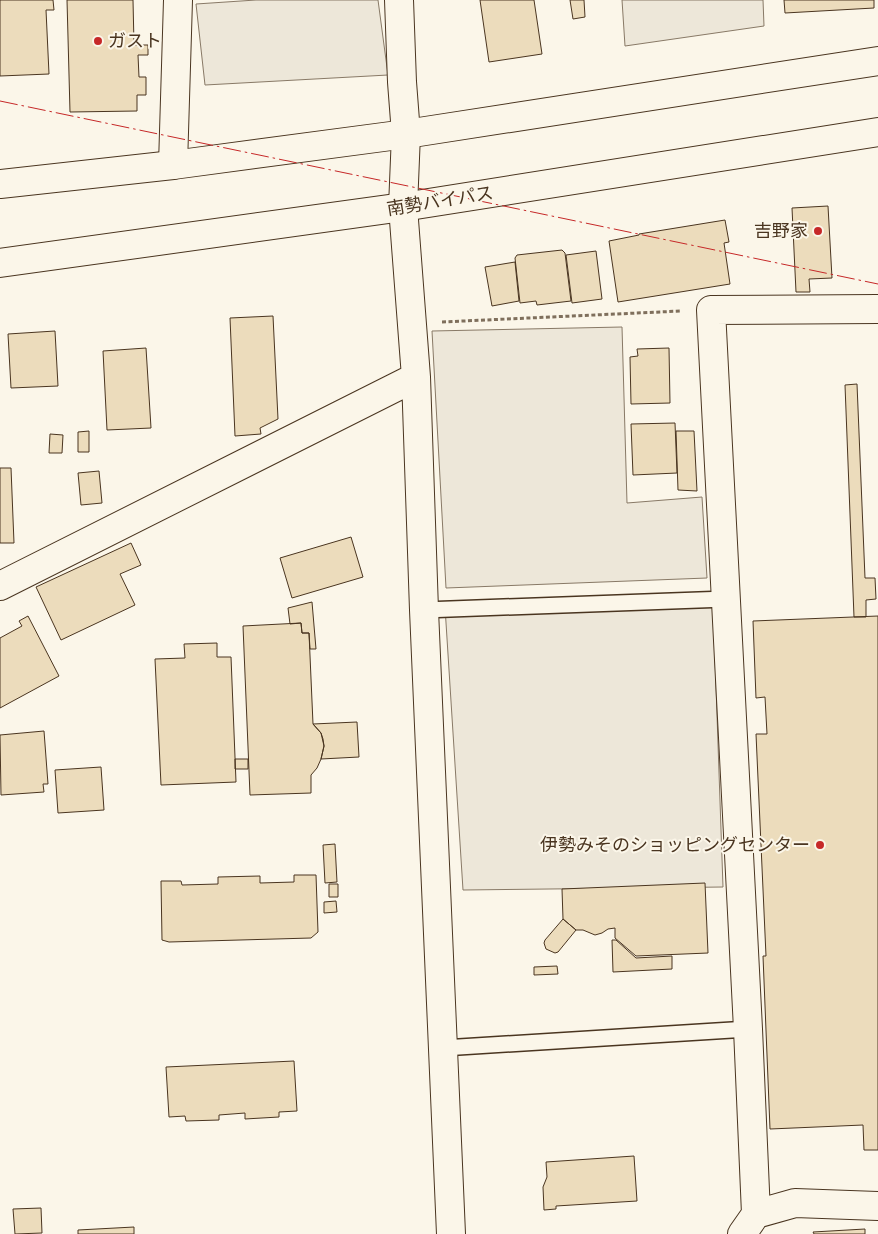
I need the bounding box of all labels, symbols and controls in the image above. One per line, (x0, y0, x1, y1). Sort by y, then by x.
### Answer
place label: ガスト (108, 29, 162, 53)
marker: ガスト (92, 35, 104, 47)
street label: 南勢バイパス (385, 181, 495, 221)
place label: 吉野家 (754, 219, 808, 243)
marker: 吉野家 (812, 225, 824, 237)
place label: 伊勢みそのショッピングセンター (540, 833, 810, 857)
marker: 伊勢みそのショッピングセンター (814, 839, 826, 851)

